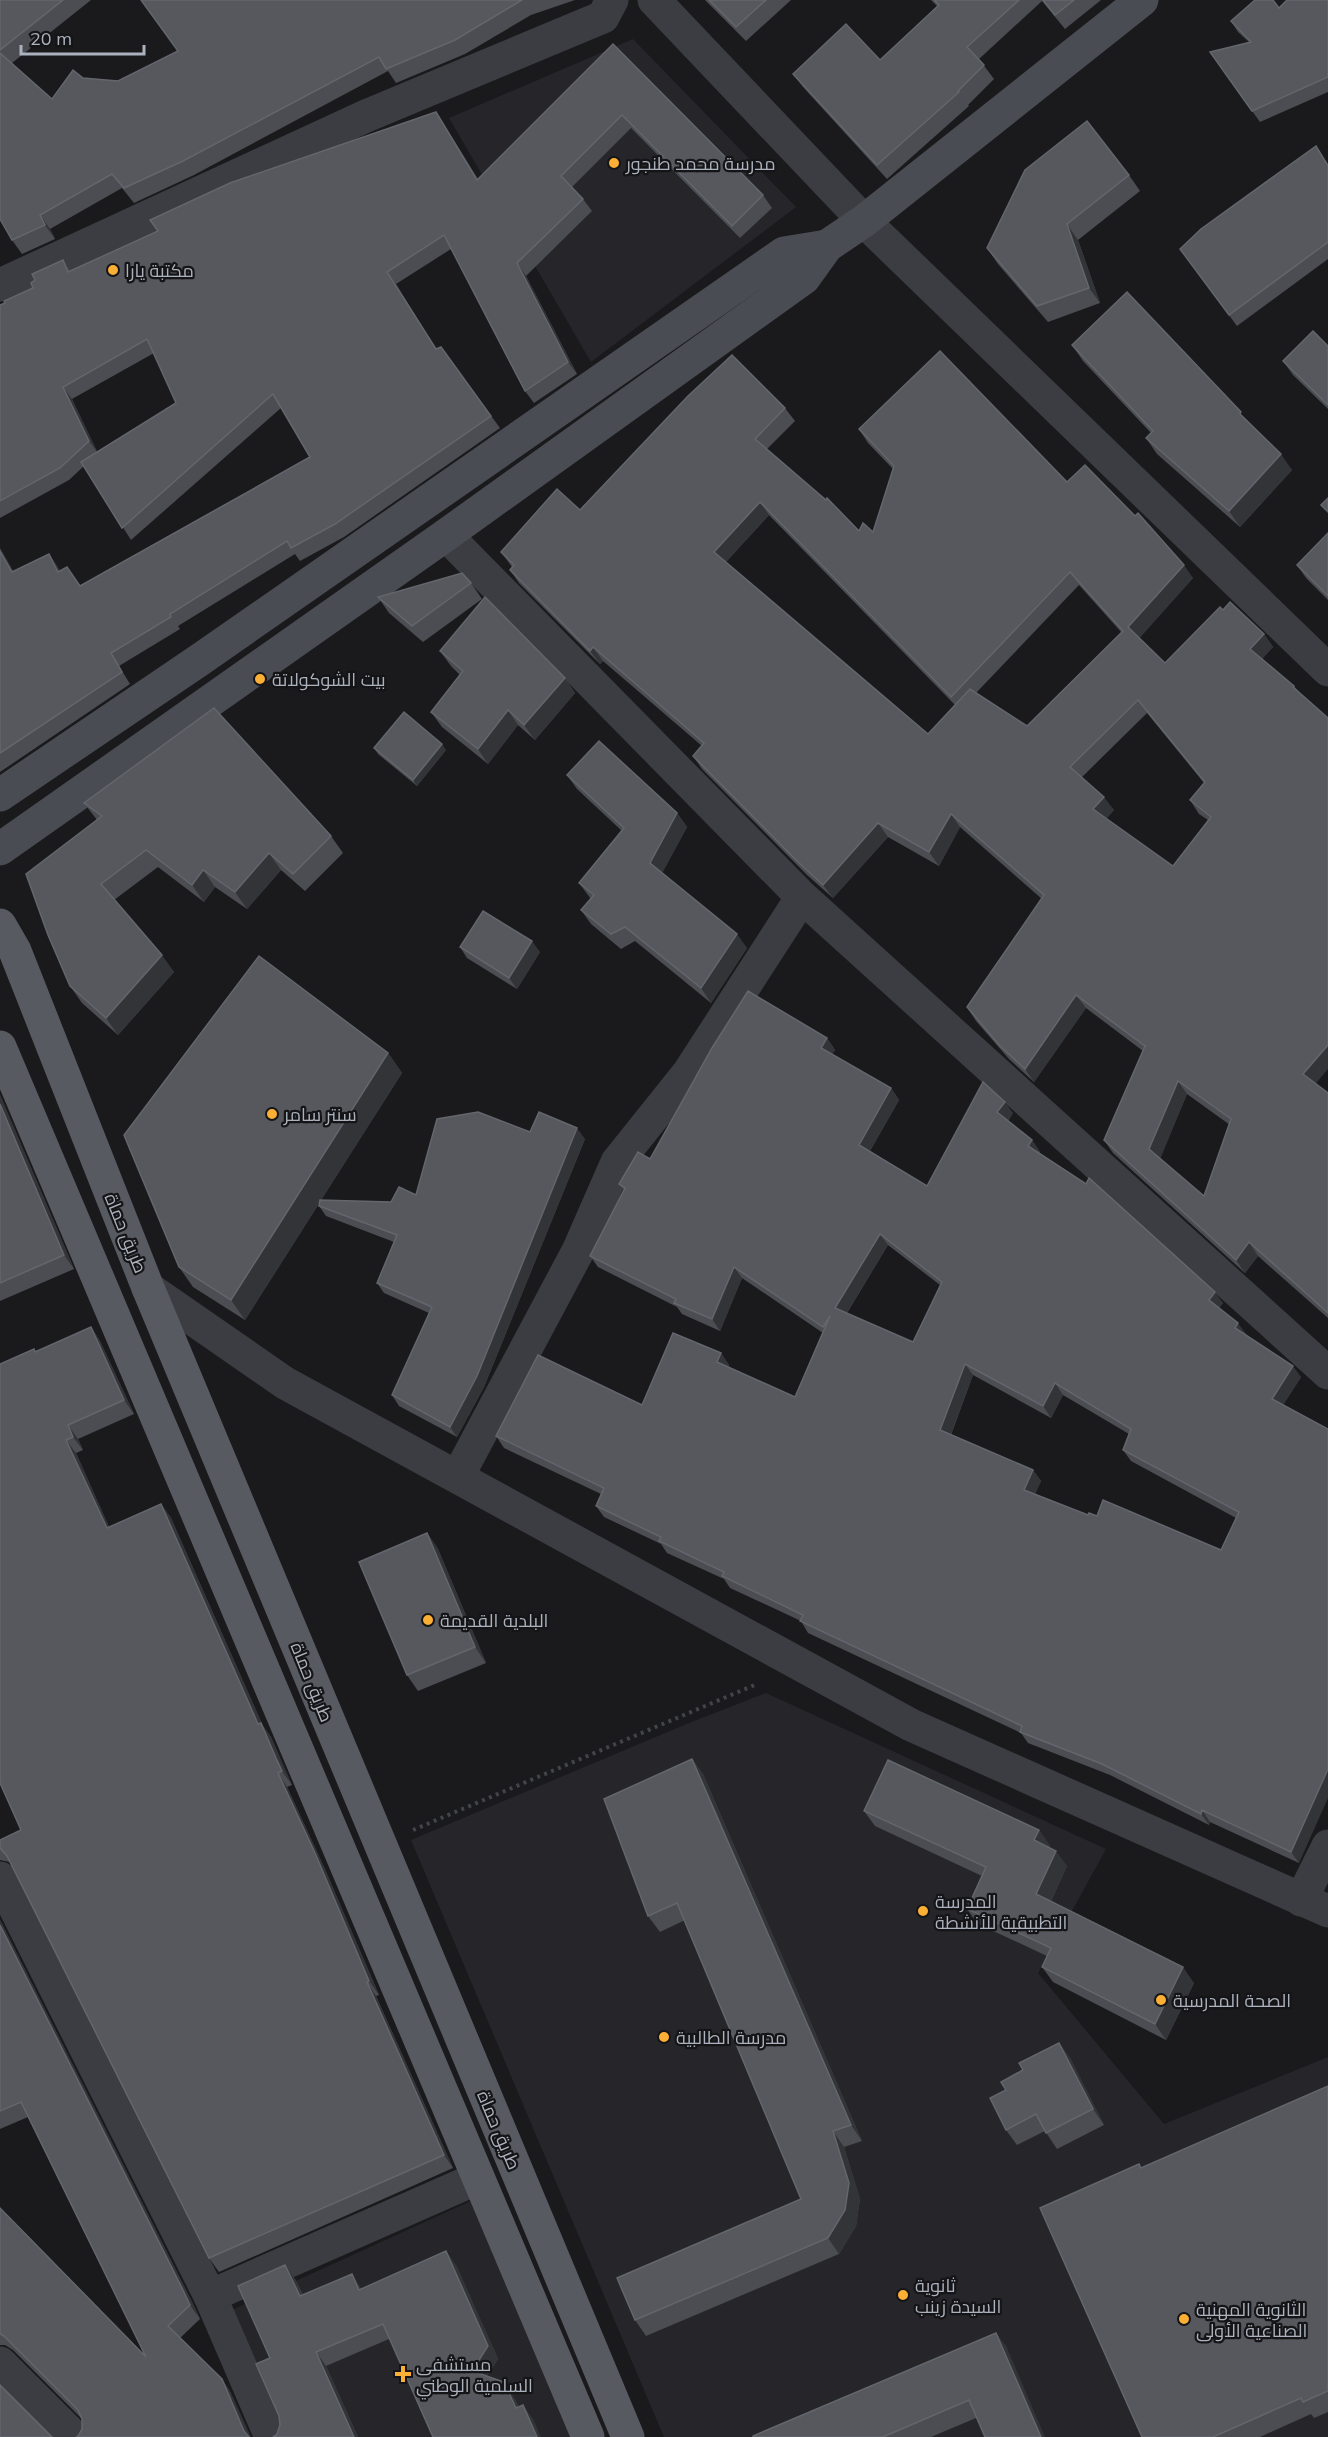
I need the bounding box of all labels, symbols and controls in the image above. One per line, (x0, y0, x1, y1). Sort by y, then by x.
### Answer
scale bar (21, 18, 144, 56)
text: 20 m (30, 27, 72, 50)
place label: مدرسة محمد طنجور (625, 152, 775, 175)
marker: مدرسة محمد طنجور (607, 156, 621, 170)
place label: مكتبة يارا (125, 259, 194, 282)
marker: مكتبة يارا (106, 263, 120, 277)
place label: بيت الشوكولاتة (272, 668, 386, 691)
marker: بيت الشوكولاتة (253, 672, 267, 686)
place label: سنتر سامر (283, 1103, 357, 1126)
marker: سنتر سامر (265, 1107, 279, 1121)
street label: طريق حماة (99, 1190, 152, 1277)
place label: البلدية القديمة (440, 1609, 548, 1632)
marker: البلدية القديمة (421, 1613, 435, 1627)
street label: طريق حماة (285, 1639, 338, 1726)
place label: المدرسة التطبيقية للأنشطة (935, 1890, 1067, 1934)
marker: المدرسة التطبيقية للأنشطة (916, 1904, 930, 1918)
place label: الصحة المدرسية (1173, 1989, 1291, 2012)
marker: الصحة المدرسية (1154, 1993, 1168, 2007)
place label: مدرسة الطالبية (676, 2026, 786, 2049)
marker: مدرسة الطالبية (657, 2030, 671, 2044)
street label: طريق حماة (471, 2087, 526, 2173)
place label: ثانوية السيدة زينب (915, 2274, 1001, 2318)
marker: ثانوية السيدة زينب (896, 2288, 910, 2302)
place label: الثانوية المهنية الصناعية الأولى (1196, 2298, 1307, 2342)
marker: الثانوية المهنية الصناعية الأولى (1177, 2312, 1191, 2326)
place label: مستشفى السلمية الوطني (416, 2353, 533, 2400)
marker: مستشفى السلمية الوطني (394, 2365, 412, 2383)

